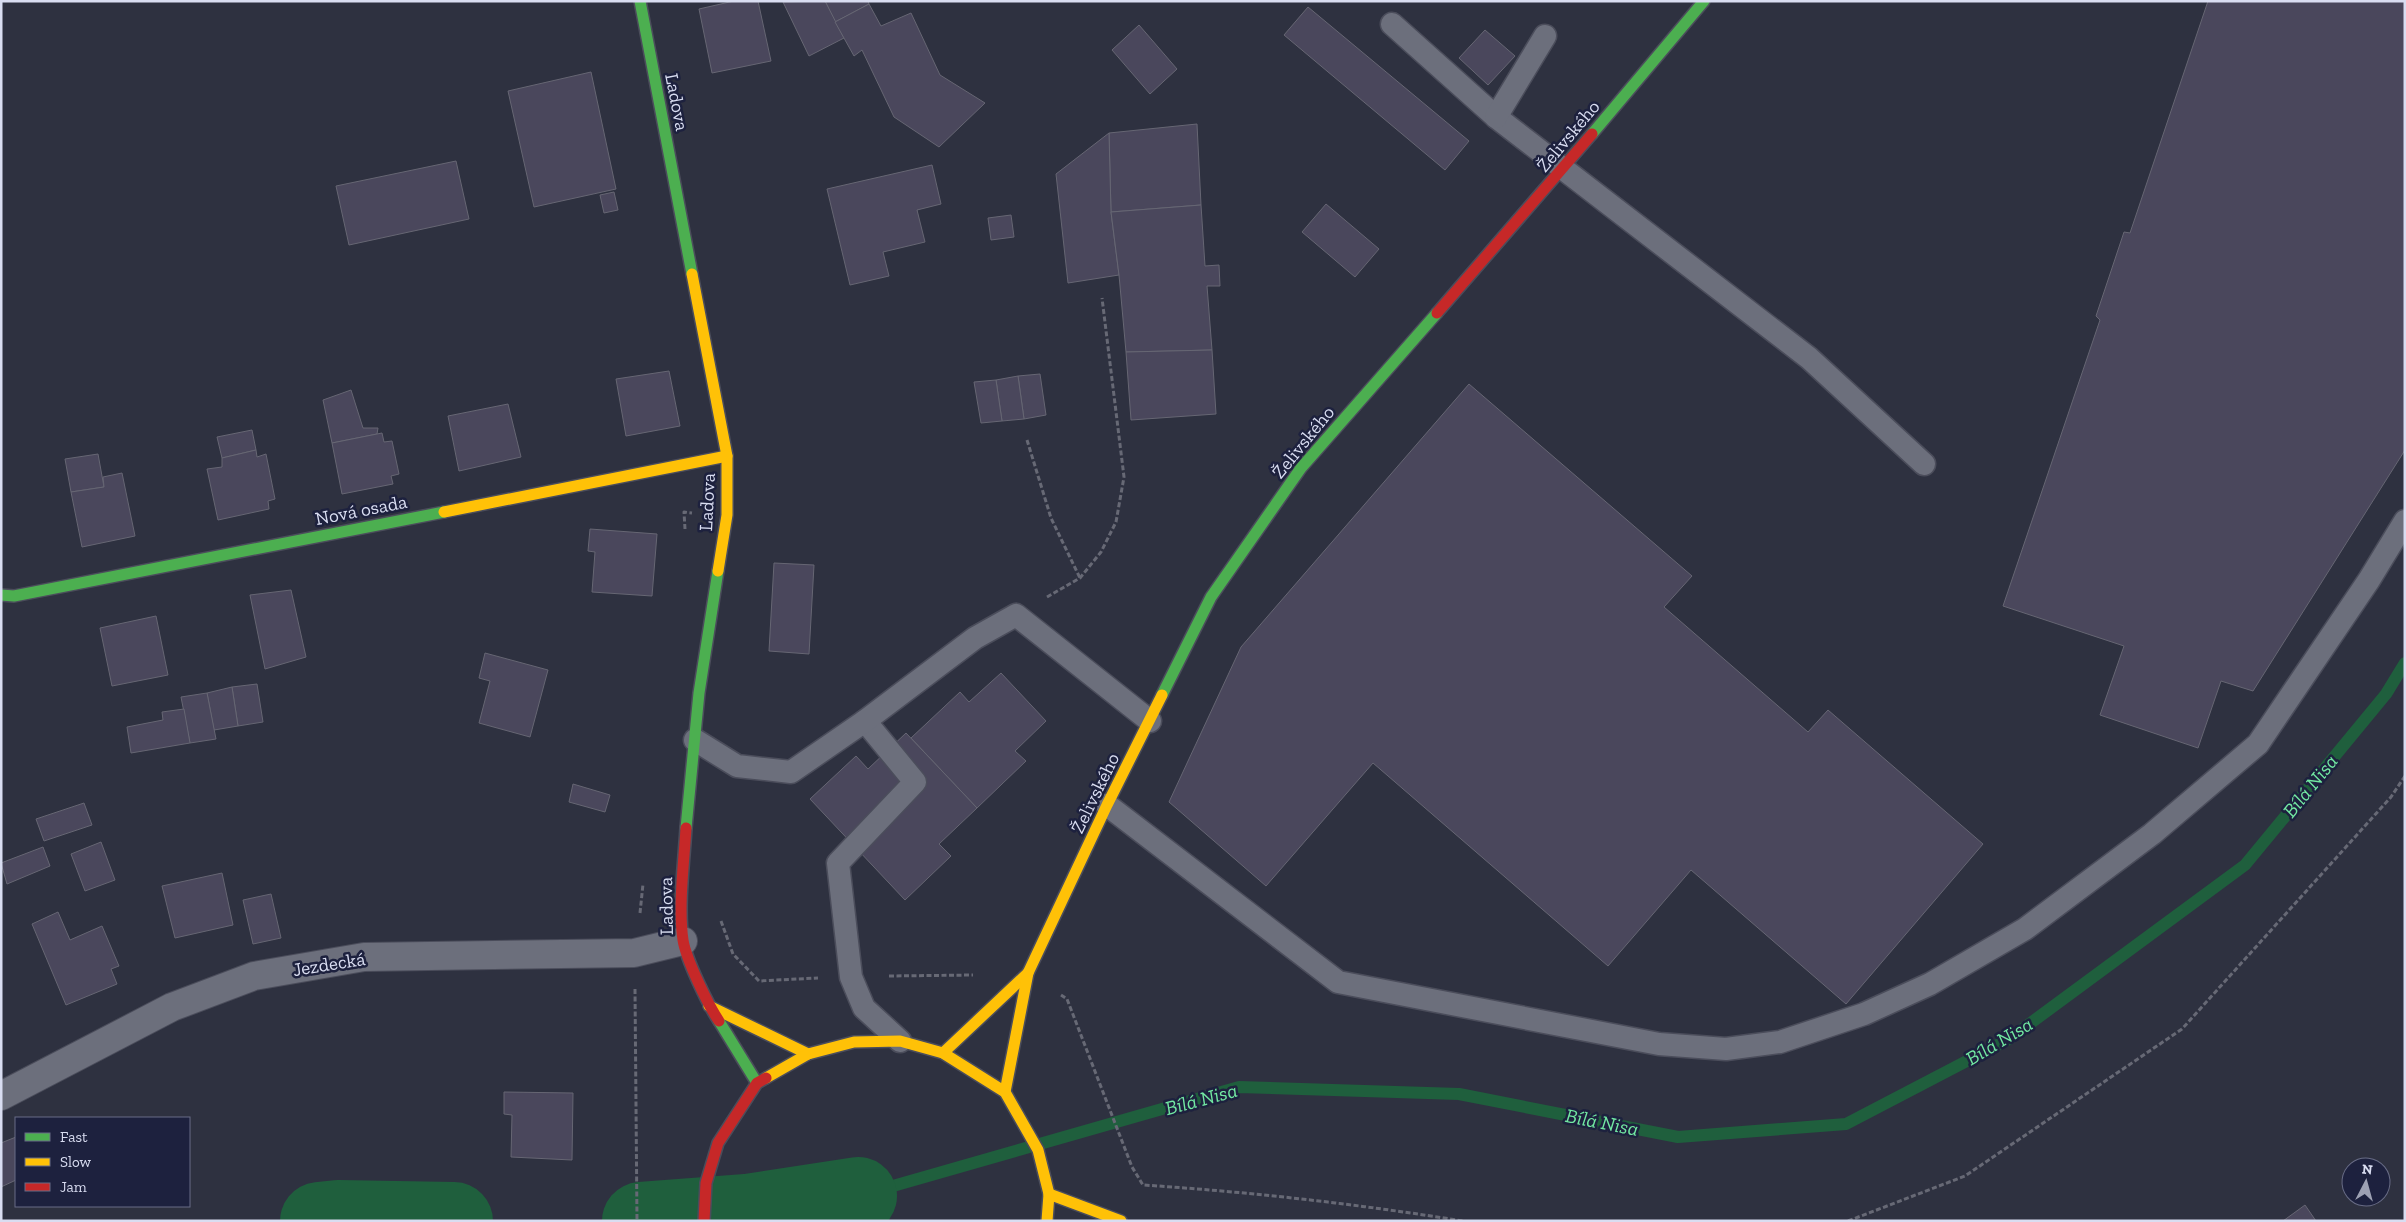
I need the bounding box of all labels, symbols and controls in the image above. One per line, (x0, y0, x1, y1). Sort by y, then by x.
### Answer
street label: Ladova (660, 71, 694, 133)
street label: Želivského (1531, 95, 1605, 177)
street label: Želivského (1267, 401, 1339, 483)
street label: Ladova (694, 472, 720, 532)
street label: Nová osada (313, 490, 409, 530)
street label: Želivského (1066, 749, 1124, 837)
water label: Bílá Nisa (2277, 750, 2343, 822)
street label: Ladova (654, 877, 678, 935)
street label: Jezdecká (291, 947, 367, 981)
water label: Bílá Nisa (1961, 1012, 2037, 1070)
water label: Bílá Nisa (1162, 1078, 1240, 1120)
water label: Bílá Nisa (1564, 1103, 1640, 1141)
legend (15, 1117, 190, 1207)
text: Fast (60, 1128, 88, 1146)
text: Slow (60, 1153, 92, 1171)
north arrow (2341, 1157, 2391, 1207)
text: N (2361, 1161, 2374, 1179)
text: Jam (60, 1178, 87, 1196)

